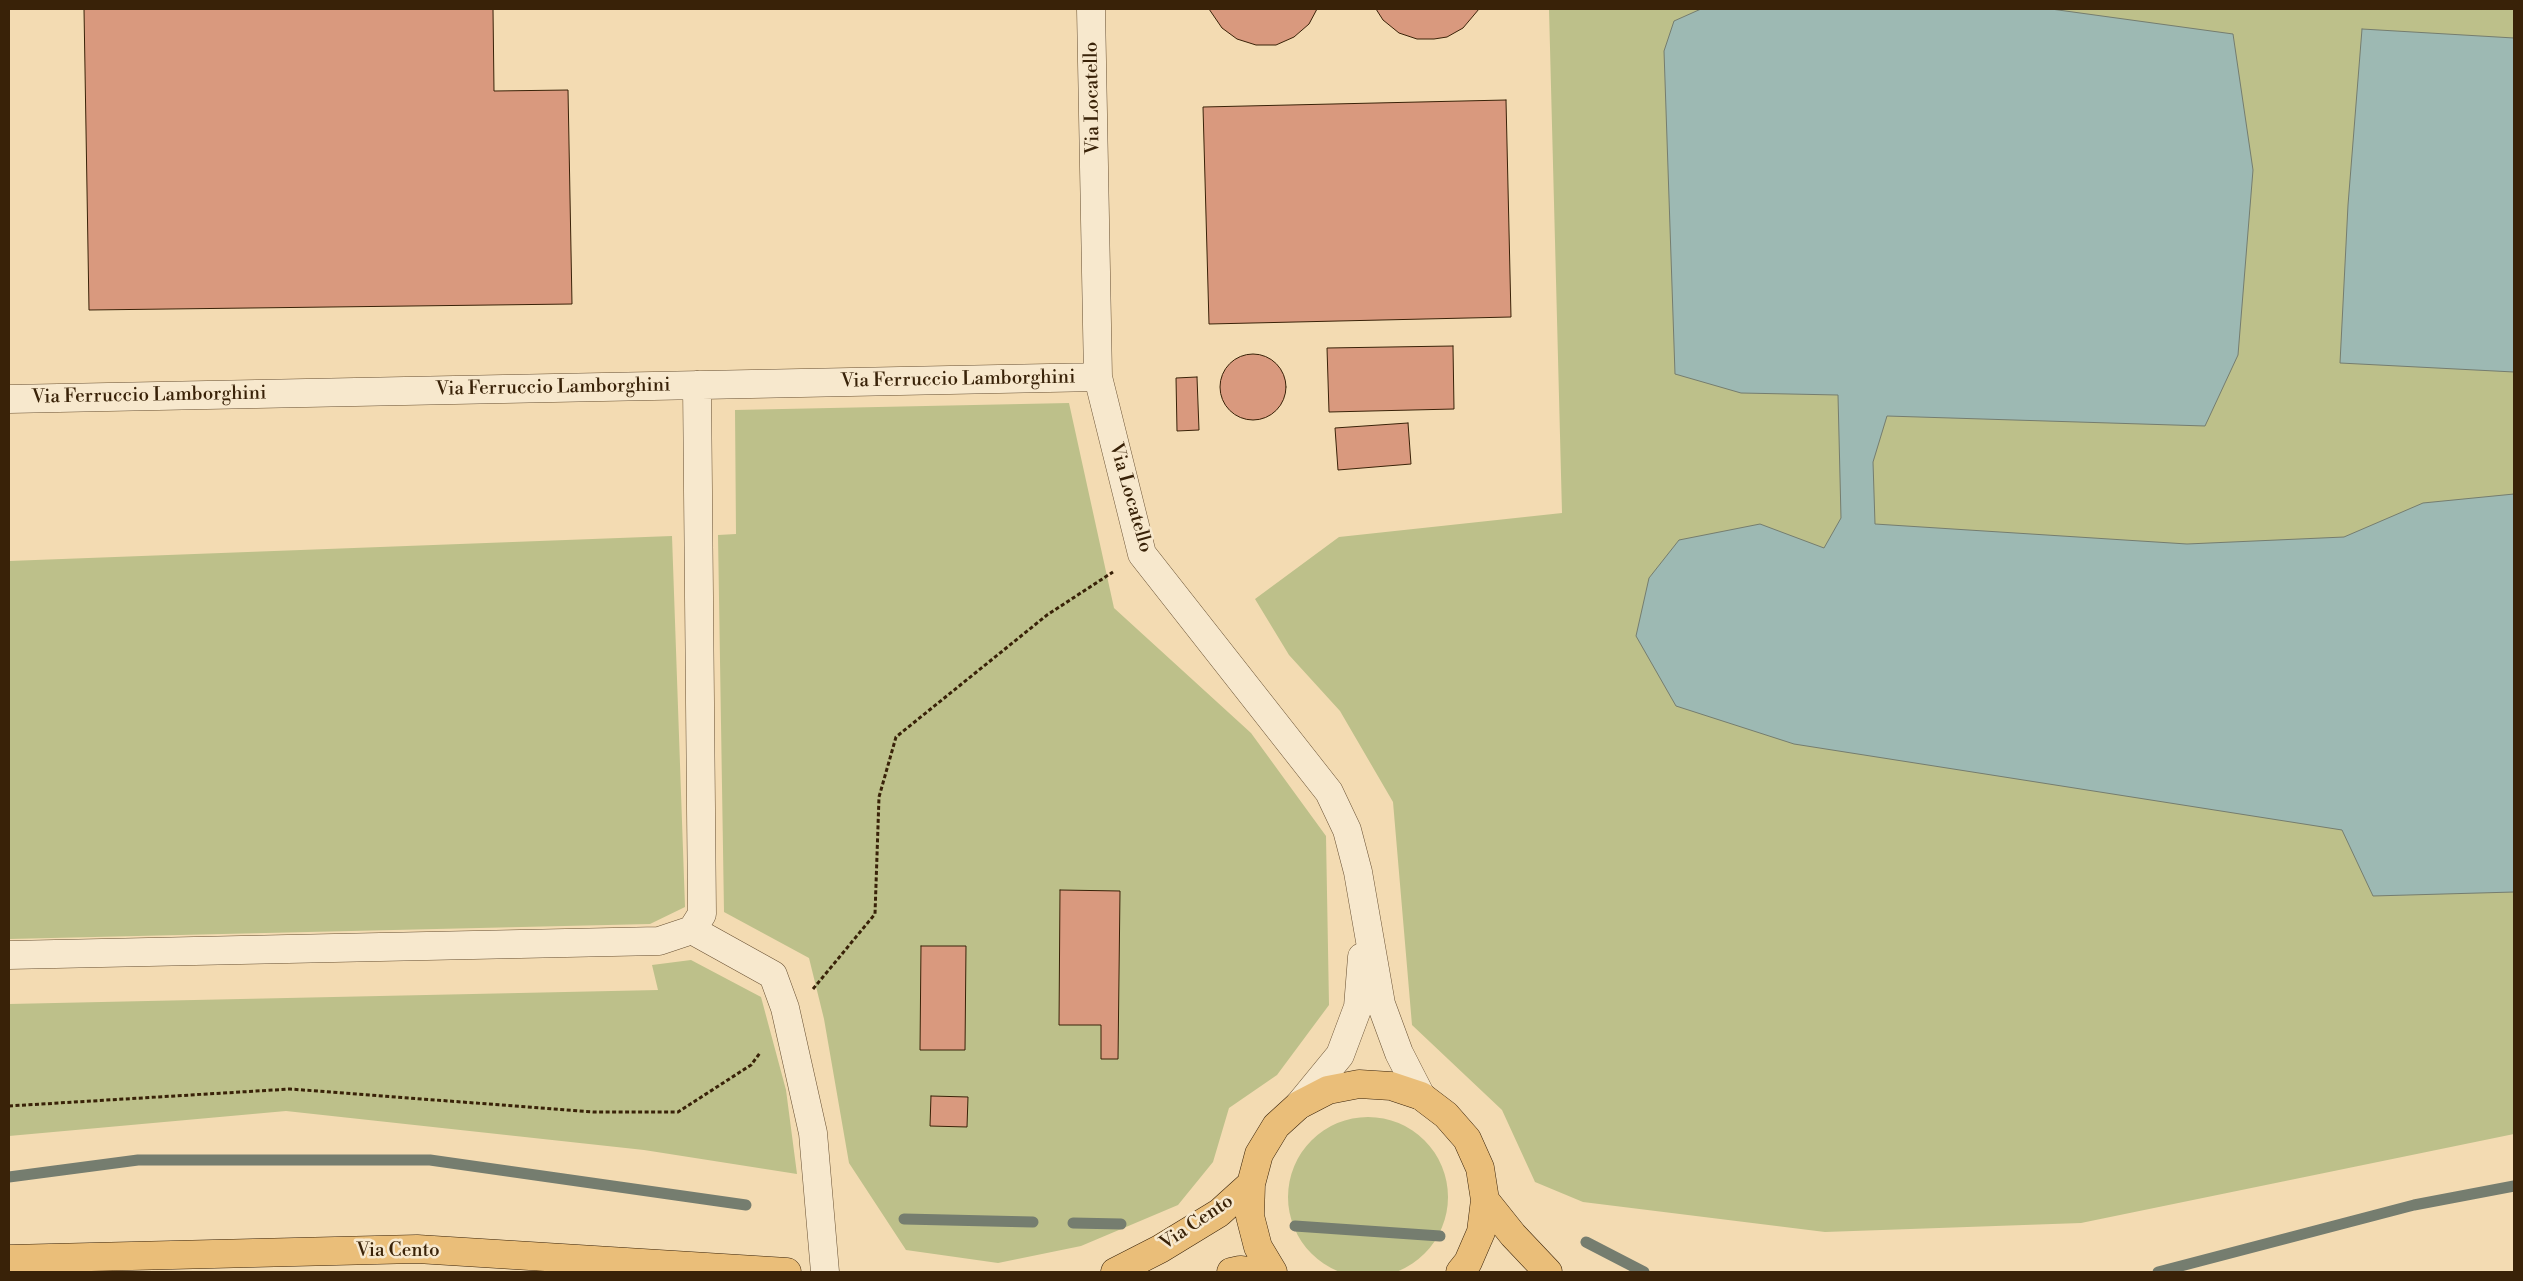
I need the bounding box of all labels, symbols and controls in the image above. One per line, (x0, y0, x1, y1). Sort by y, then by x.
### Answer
street label: Via Locatello (1081, 41, 1105, 155)
street label: Via Ferruccio Lamborghini (840, 367, 1076, 393)
street label: Via Ferruccio Lamborghini (435, 375, 671, 401)
street label: Via Ferruccio Lamborghini (31, 383, 267, 409)
street label: Via Locatello (1103, 441, 1157, 555)
street label: Via Cento (1156, 1190, 1238, 1256)
street label: Via Cento (356, 1240, 440, 1262)

